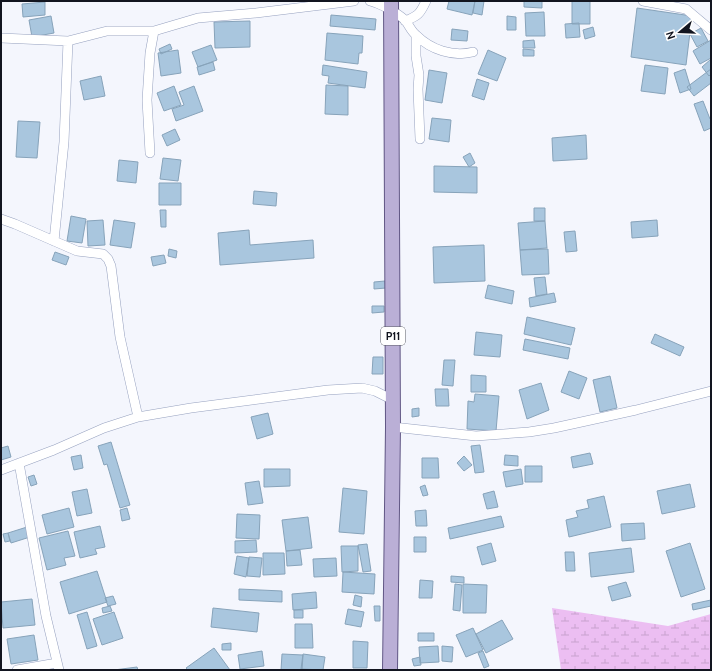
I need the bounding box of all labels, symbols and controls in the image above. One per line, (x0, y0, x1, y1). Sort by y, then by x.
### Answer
north arrow (660, 12, 700, 52)
text: N (663, 29, 678, 41)
road number: P11 (381, 327, 405, 345)

